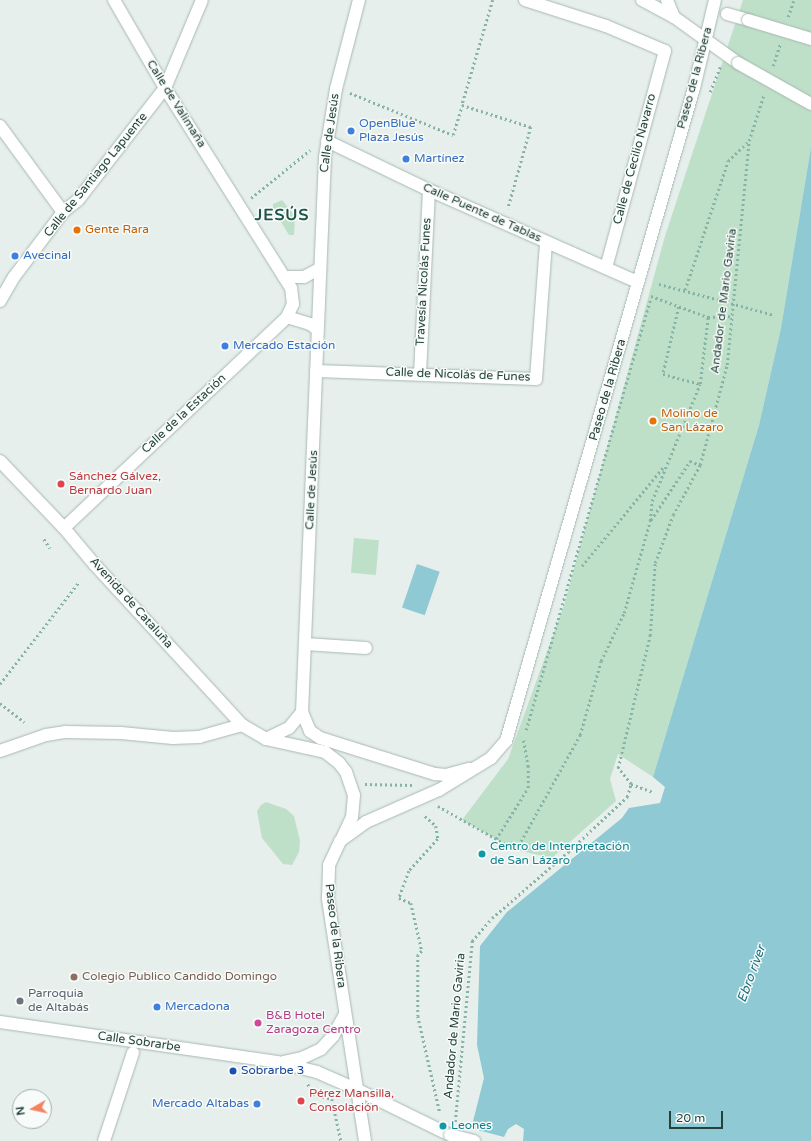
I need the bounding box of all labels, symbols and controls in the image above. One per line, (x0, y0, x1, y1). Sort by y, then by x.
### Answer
street label: Paseo de la Ribera (674, 25, 716, 131)
street label: Calle de Valimaña (143, 58, 209, 150)
street label: Calle de Cecilio Navarro (611, 92, 659, 226)
street label: Calle de Jesús (317, 93, 343, 173)
street label: Calle de Santiago Lapuente (41, 110, 151, 240)
place label: OpenBlue Plaza Jesús (359, 117, 424, 145)
marker: OpenBlue Plaza Jesús (346, 126, 356, 136)
place label: Martínez (414, 152, 465, 166)
marker: Martínez (401, 154, 411, 164)
street label: Calle Puente de Tablas (420, 180, 544, 246)
district label: JESÚS (255, 205, 309, 225)
street label: Travesía Nicolás Funes (413, 218, 435, 346)
place label: Gente Rara (85, 223, 149, 237)
marker: Gente Rara (72, 225, 82, 235)
street label: Andador de Mario Gaviria (708, 228, 740, 374)
place label: Avecinal (23, 249, 71, 263)
marker: Avecinal (10, 251, 20, 261)
street label: Paseo de la Ribera (587, 338, 629, 442)
place label: Mercado Estación (233, 339, 335, 353)
marker: Mercado Estación (220, 341, 230, 351)
street label: Calle de Nicolás de Funes (385, 365, 531, 385)
street label: Calle de la Estación (139, 371, 229, 457)
place label: Molino de San Lázaro (661, 407, 724, 435)
marker: Molino de San Lázaro (648, 416, 658, 426)
street label: Calle de Jesús (303, 450, 321, 530)
place label: Sánchez Gálvez, Bernardo Juan (69, 470, 161, 498)
marker: Sánchez Gálvez, Bernardo Juan (56, 479, 66, 489)
street label: Avenida de Cataluña (86, 555, 176, 651)
place label: Centro de Interpretación de San Lázaro (490, 840, 629, 868)
marker: Centro de Interpretación de San Lázaro (477, 849, 487, 859)
street label: Paseo de la Ribera (321, 883, 349, 989)
water label: Ebro river (734, 943, 770, 1005)
street label: Andador de Mario Gaviria (441, 952, 469, 1100)
place label: Colegio Publico Candido Domingo (82, 970, 277, 984)
marker: Colegio Publico Candido Domingo (69, 972, 79, 982)
place label: Parroquia de Altabás (28, 987, 89, 1015)
marker: Parroquia de Altabás (15, 996, 25, 1006)
place label: Mercadona (165, 1000, 230, 1014)
marker: Mercadona (152, 1002, 162, 1012)
place label: B&B Hotel Zaragoza Centro (266, 1009, 361, 1037)
marker: B&B Hotel Zaragoza Centro (253, 1018, 263, 1028)
street label: Calle Sobrarbe (97, 1029, 181, 1055)
place label: Sobrarbe 3 (241, 1064, 304, 1078)
marker: Sobrarbe 3 (228, 1066, 238, 1076)
place label: Pérez Mansilla, Consolación (309, 1087, 394, 1115)
north arrow (12, 1089, 52, 1129)
marker: Pérez Mansilla, Consolación (296, 1096, 306, 1106)
place label: Mercado Altabas (152, 1097, 249, 1111)
marker: Mercado Altabas (252, 1099, 262, 1109)
scale bar (671, 1103, 725, 1129)
text: N (14, 1105, 28, 1116)
text: 20 m (676, 1111, 705, 1125)
place label: Leones (451, 1119, 492, 1133)
marker: Leones (438, 1121, 448, 1131)

